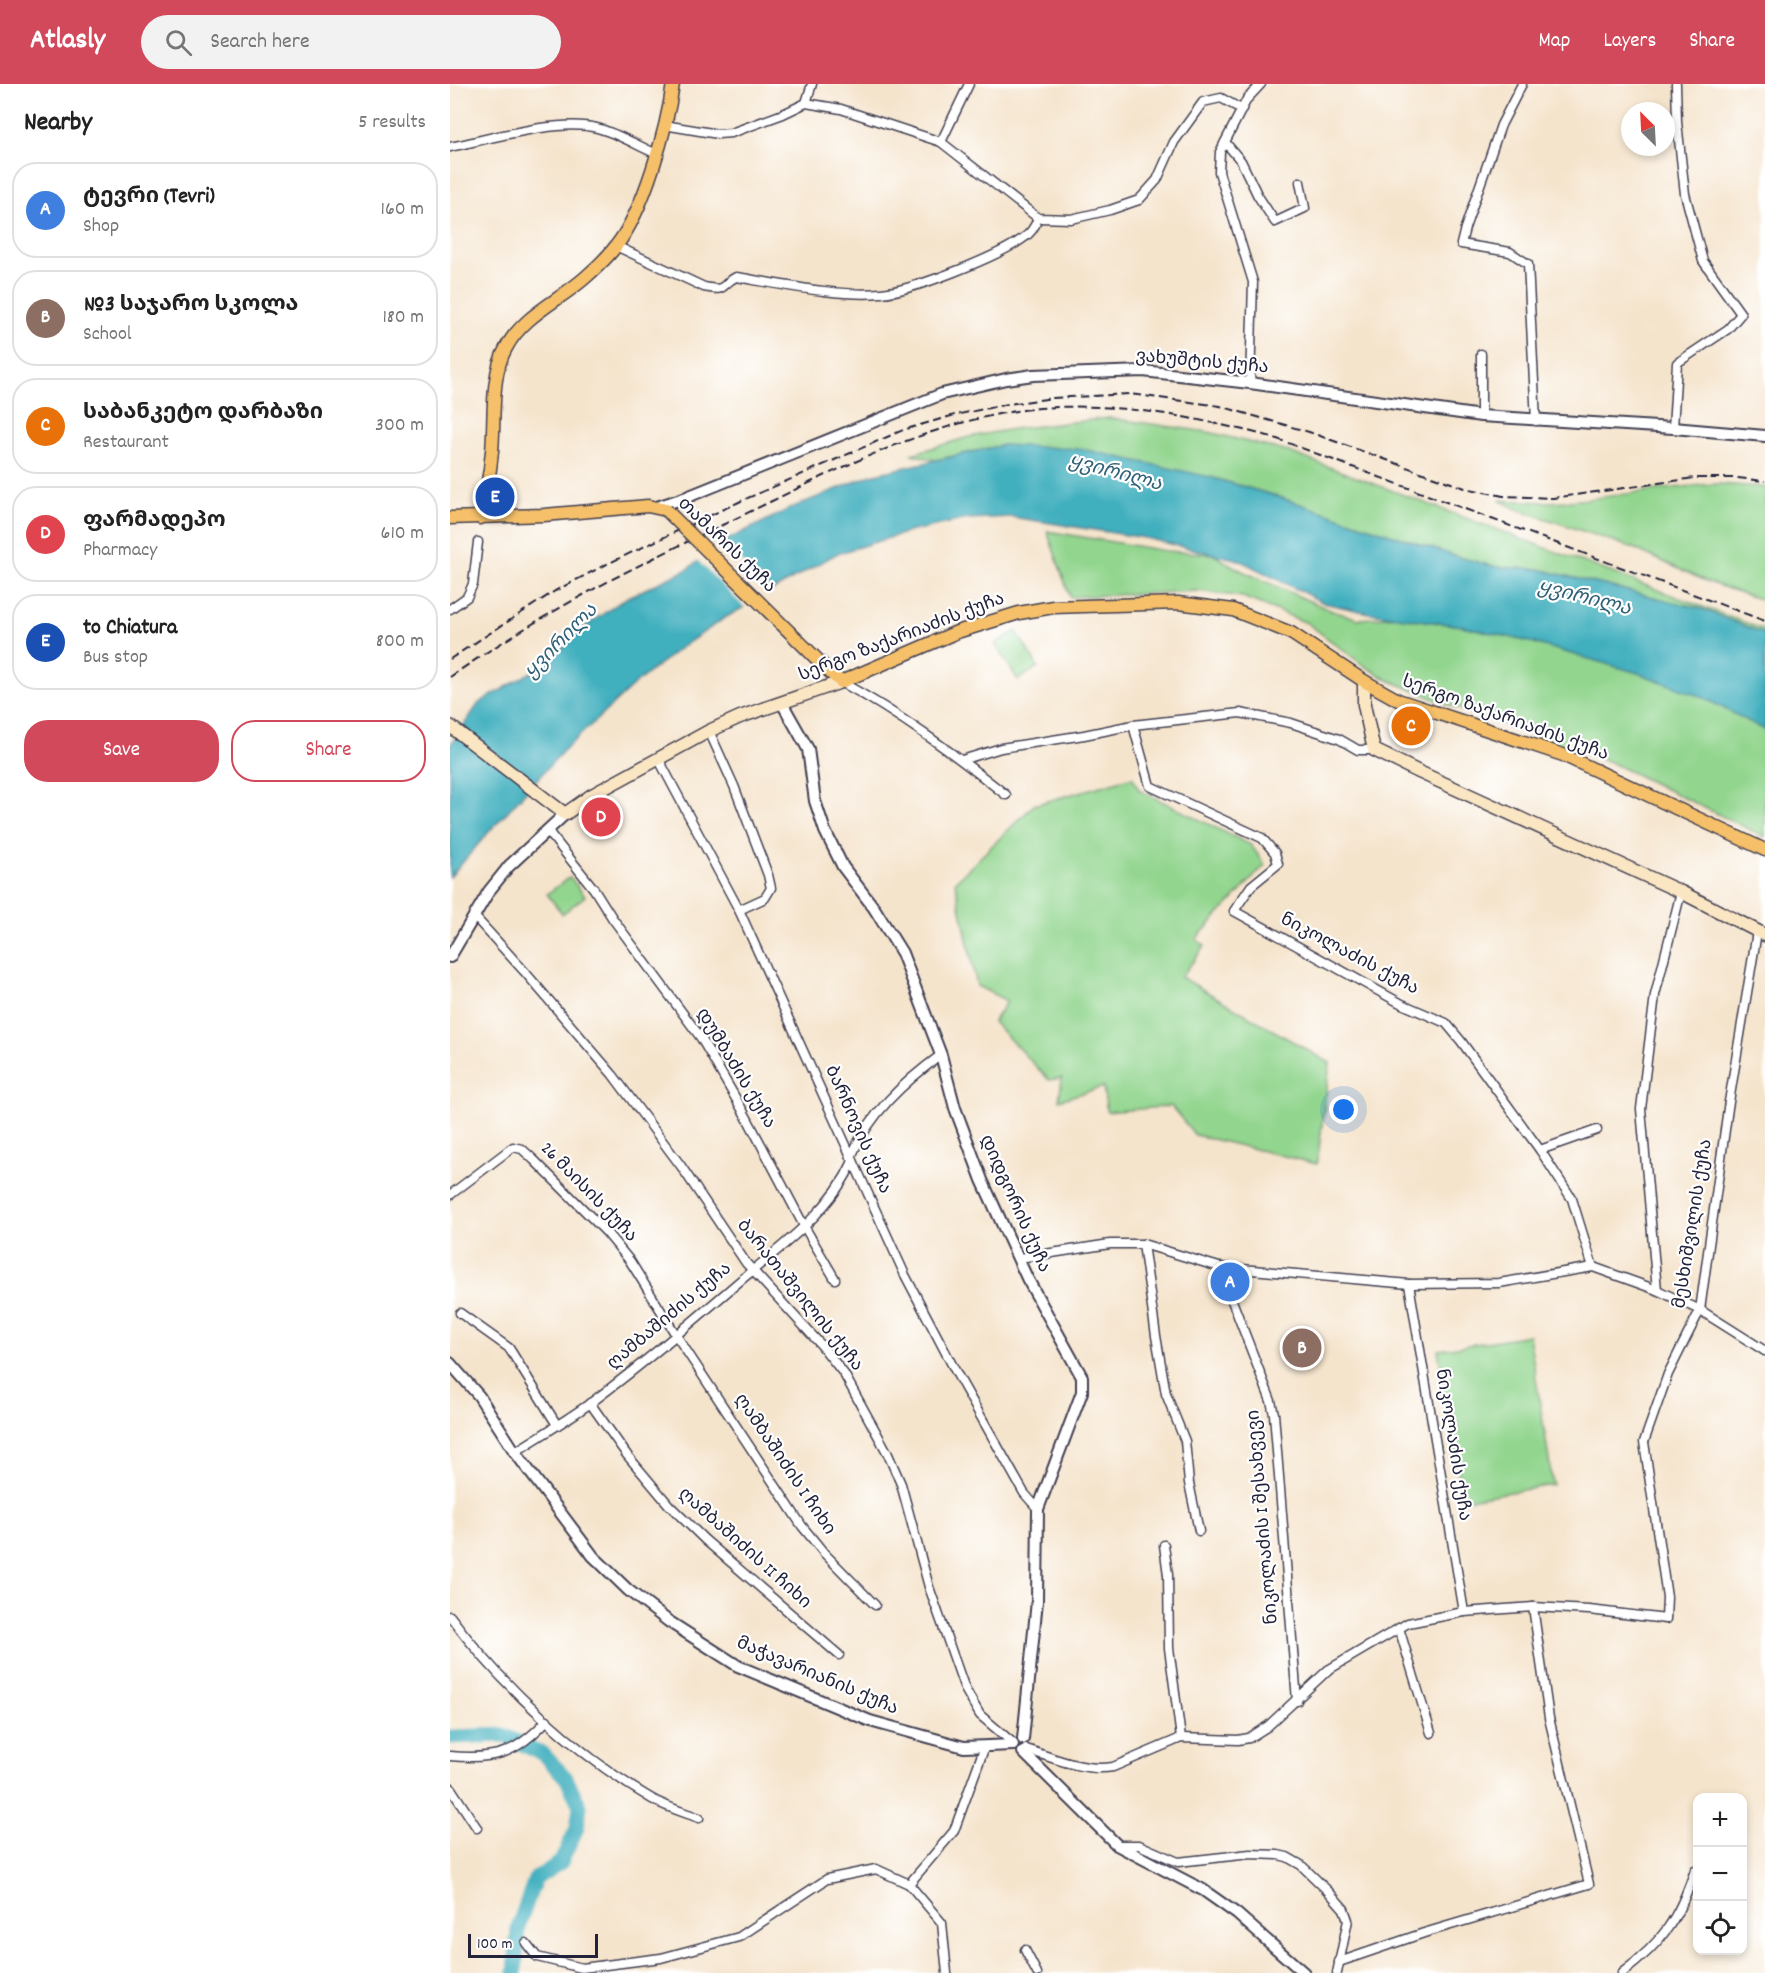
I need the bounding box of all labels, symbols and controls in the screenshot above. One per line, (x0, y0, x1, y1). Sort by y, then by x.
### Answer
search box (141, 15, 561, 69)
text: Atlasly (30, 22, 105, 62)
icon: search (162, 26, 195, 59)
text: Search here (210, 27, 310, 58)
text: Map (1539, 27, 1570, 57)
text: Layers (1603, 27, 1656, 57)
text: Share (1689, 27, 1735, 57)
north arrow (1621, 102, 1675, 156)
text: Nearby (24, 105, 92, 142)
text: 5 results (358, 109, 426, 137)
text: ტევრი (Tevri) (83, 182, 215, 213)
text: A (40, 196, 51, 224)
text: 160 m (381, 196, 424, 224)
text: Shop (83, 213, 119, 241)
text: №3 საჯარო სკოლა (83, 290, 298, 321)
text: B (41, 304, 50, 332)
text: 180 m (382, 304, 424, 332)
text: School (83, 321, 132, 349)
street label: ვახუშტის ქუჩა (1134, 345, 1270, 381)
text: საბანკეტო დარბაზი (83, 398, 323, 429)
text: C (41, 412, 50, 440)
text: 300 m (375, 412, 424, 440)
text: Restaurant (83, 429, 169, 457)
water label: ყვირილა (1065, 448, 1166, 500)
pin: E (476, 474, 514, 520)
street label: თამარის ქუჩა (671, 492, 781, 600)
text: ფარმადეპო (83, 506, 226, 537)
text: D (40, 520, 51, 548)
text: 610 m (381, 520, 424, 548)
text: Pharmacy (83, 537, 157, 565)
water label: ყვირილა (1534, 574, 1635, 624)
street label: სერგო ზაქარიაძის ქუჩა (796, 587, 1008, 689)
water label: ყვირილა (519, 597, 606, 686)
text: to Chiatura (83, 613, 177, 644)
text: E (41, 628, 50, 656)
text: 800 m (376, 628, 424, 656)
text: Bus stop (83, 644, 148, 672)
street label: სერგო ზაქარიაძის ქუჩა (1398, 670, 1612, 768)
pin: C (1392, 704, 1430, 748)
button: Save (24, 720, 219, 782)
button: Share (231, 720, 426, 782)
pin: D (582, 794, 620, 840)
street label: ნიკოლაძის ქუჩა (1275, 908, 1423, 1002)
street label: დუმბაძის ქუჩა (689, 1004, 781, 1134)
street label: ბარნოვის ქუჩა (817, 1062, 897, 1198)
your location (1329, 1095, 1358, 1124)
street label: დიდგორის ქუჩა (972, 1131, 1056, 1277)
street label: 26 მაისის ქუჩა (534, 1137, 642, 1249)
street label: მესხიშვილის ქუჩა (1668, 1138, 1720, 1310)
street label: ბარათაშვილის ქუჩა (730, 1215, 868, 1377)
street label: ღამბაშიძის ქუჩა (602, 1257, 738, 1377)
pin: A (1210, 1260, 1250, 1304)
pin: B (1282, 1326, 1322, 1370)
street label: ნიკოლაძის ქუჩა (1428, 1367, 1476, 1523)
street label: ღამბაშიძის I ჩიხი (727, 1389, 841, 1541)
street label: ნიკოლაძის I შესახვევი (1242, 1409, 1286, 1625)
street label: ღამბაშიძის II ჩიხი (672, 1482, 816, 1616)
street label: მაჭავარიანის ქუჩა (732, 1632, 902, 1722)
map controls (1693, 1793, 1747, 1955)
button: + (1693, 1793, 1747, 1847)
button: − (1693, 1847, 1747, 1901)
button: locate (1693, 1901, 1747, 1955)
scale bar (468, 1931, 598, 1958)
text: 100 m (477, 1933, 513, 1956)

